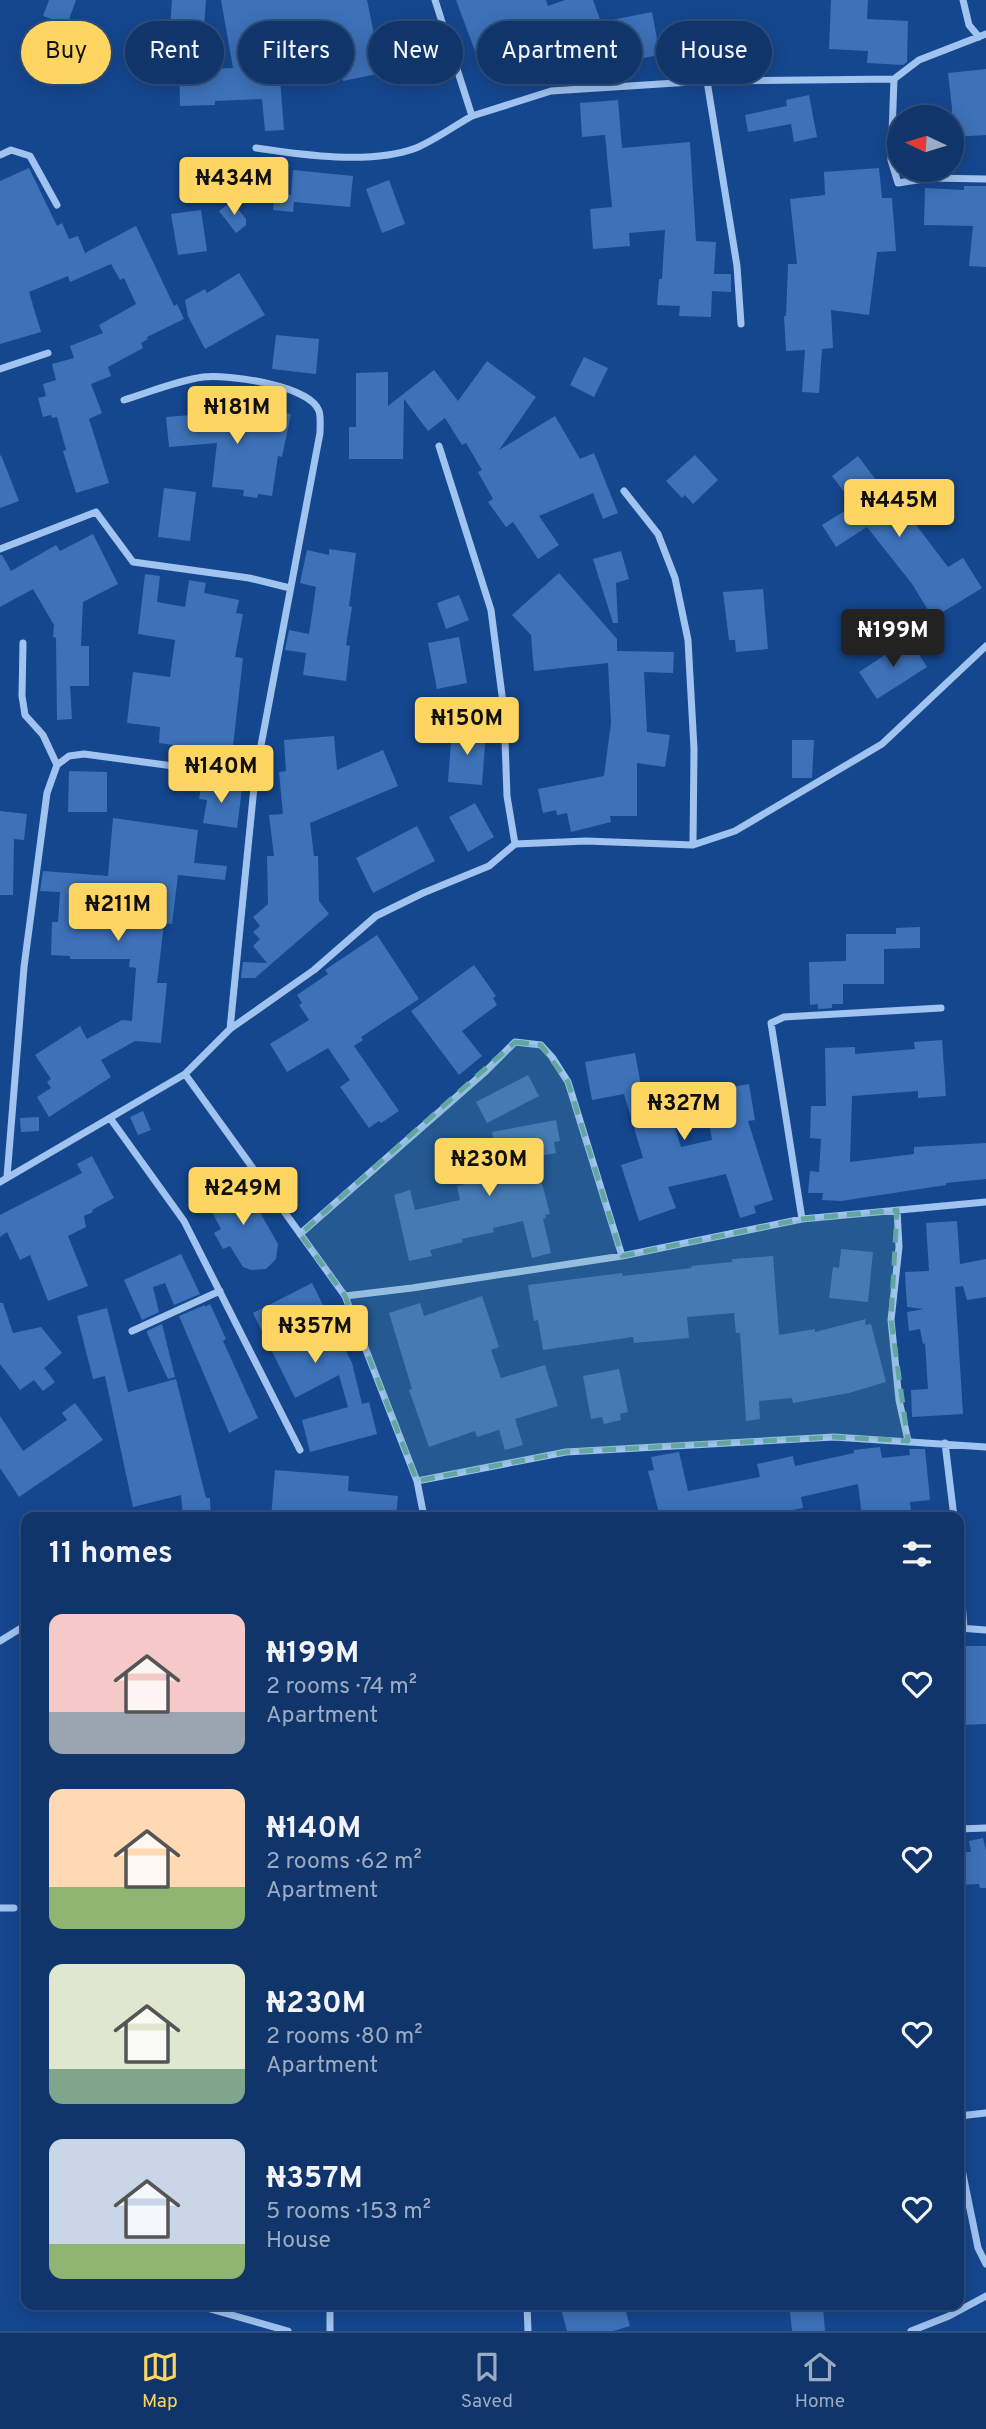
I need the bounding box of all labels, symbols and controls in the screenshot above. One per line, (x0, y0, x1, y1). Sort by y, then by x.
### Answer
chip: Buy (21, 21, 111, 84)
chip: Rent (125, 21, 224, 84)
chip: Filters (238, 21, 354, 84)
chip: New (368, 21, 463, 84)
chip: Apartment (477, 21, 642, 84)
chip: House (656, 21, 772, 84)
north arrow (887, 105, 964, 182)
map controls (887, 105, 964, 182)
pin: ₦434M (185, 158, 283, 217)
text: ₦434M (195, 165, 273, 194)
pin: ₦181M (188, 386, 286, 446)
text: ₦181M (204, 394, 270, 423)
pin: ₦445M (850, 480, 948, 539)
text: ₦445M (860, 487, 938, 516)
pin: ₦199M (844, 610, 942, 669)
text: ₦199M (857, 617, 929, 646)
pin: ₦150M (418, 698, 516, 757)
text: ₦150M (431, 705, 503, 734)
pin: ₦140M (172, 746, 270, 805)
text: ₦140M (184, 753, 258, 782)
pin: ₦211M (69, 884, 167, 943)
text: ₦211M (85, 891, 151, 920)
pin: ₦327M (635, 1082, 733, 1142)
text: ₦327M (647, 1090, 721, 1119)
pin: ₦230M (440, 1138, 538, 1198)
text: ₦230M (451, 1146, 527, 1175)
pin: ₦249M (194, 1168, 292, 1227)
text: ₦249M (204, 1175, 282, 1204)
pin: ₦357M (266, 1306, 364, 1365)
text: ₦357M (278, 1313, 352, 1342)
icon: filters (898, 1535, 936, 1573)
text: 11 homes (49, 1536, 173, 1573)
text: ₦199M (266, 1636, 359, 1673)
icon: home (105, 1642, 189, 1726)
icon: heart (898, 1665, 936, 1703)
text: 2 rooms · 74 m² (266, 1673, 417, 1702)
text: Apartment (266, 1702, 378, 1731)
text: ₦140M (266, 1811, 361, 1848)
icon: home (105, 1817, 189, 1901)
icon: heart (898, 1840, 936, 1878)
text: 2 rooms · 62 m² (266, 1848, 422, 1877)
text: Apartment (266, 1877, 378, 1906)
text: ₦230M (266, 1986, 366, 2023)
icon: home (105, 1992, 189, 2076)
icon: heart (898, 2015, 936, 2053)
text: 2 rooms · 80 m² (266, 2023, 423, 2052)
text: Apartment (266, 2052, 378, 2081)
text: ₦357M (266, 2161, 363, 2198)
icon: home (105, 2167, 189, 2251)
icon: heart (898, 2190, 936, 2228)
text: 5 rooms · 153 m² (266, 2198, 431, 2227)
text: House (266, 2227, 331, 2256)
tab: Map (141, 2348, 179, 2414)
tab: Saved (461, 2348, 513, 2414)
tab: Home (795, 2348, 845, 2414)

